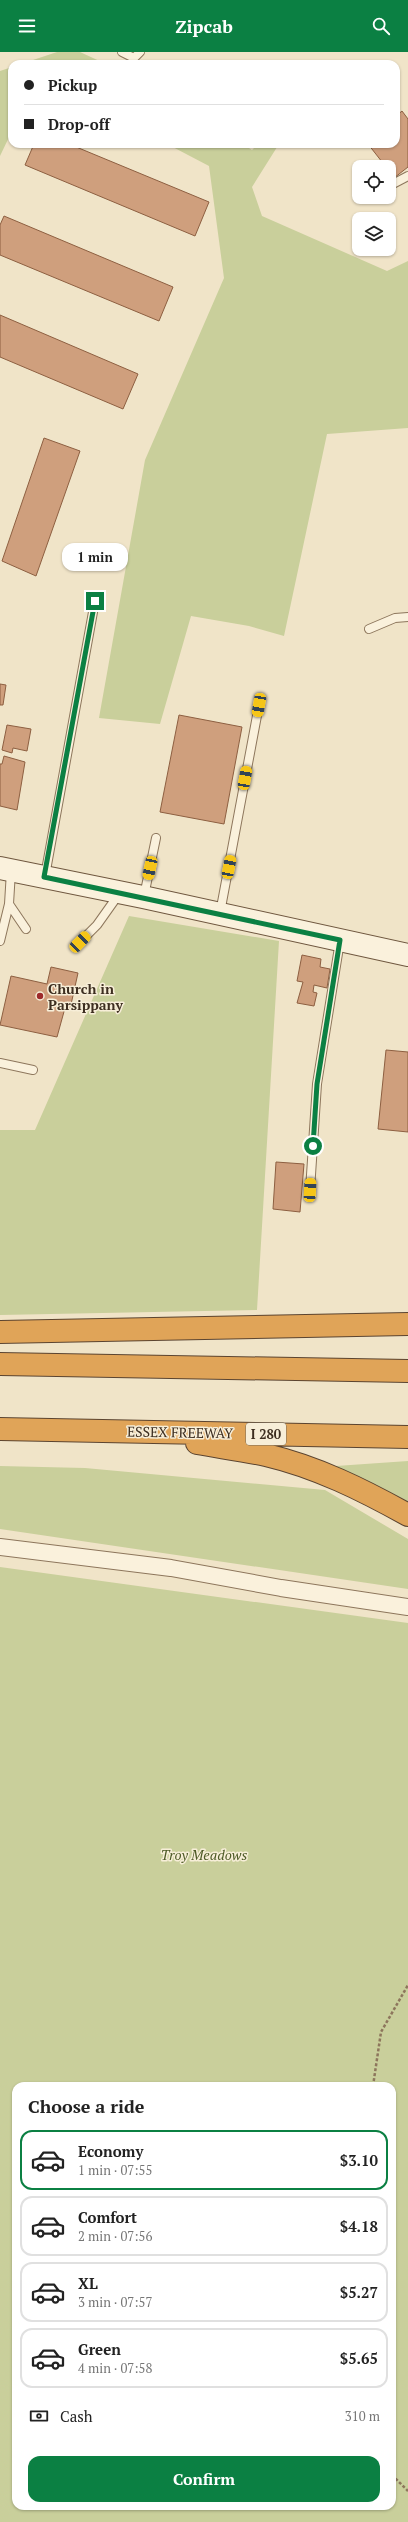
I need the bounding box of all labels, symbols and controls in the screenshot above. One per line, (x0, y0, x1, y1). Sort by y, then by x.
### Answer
text: Zipcab (175, 14, 233, 38)
icon: menu (16, 15, 38, 37)
icon: search (370, 15, 392, 37)
text: Pickup (48, 75, 97, 95)
text: Drop-off (48, 114, 110, 134)
map controls (352, 160, 396, 256)
button: locate (352, 160, 396, 204)
button: layers (352, 212, 396, 256)
callout: 1 min (62, 543, 128, 571)
text: 1 min (77, 548, 113, 566)
route end (86, 592, 104, 610)
car (251, 692, 267, 718)
car (237, 765, 253, 791)
car (221, 854, 237, 880)
car (142, 855, 158, 881)
car (67, 929, 93, 955)
place label: Church in Parsippany (48, 979, 124, 1014)
marker: Church in Parsippany (35, 991, 45, 1001)
route start (304, 1137, 322, 1155)
car (303, 1178, 317, 1202)
street label: ESSEX FREEWAY (127, 1422, 234, 1442)
road number: I 280 (246, 1423, 286, 1445)
park label: Troy Meadows (161, 1845, 247, 1864)
text: Choose a ride (28, 2094, 144, 2118)
text: Economy (78, 2141, 143, 2161)
icon: car (30, 2142, 66, 2178)
text: $3.10 (340, 2150, 378, 2170)
text: 1 min · 07:55 (78, 2161, 152, 2179)
text: Comfort (78, 2207, 137, 2227)
icon: car (30, 2208, 66, 2244)
text: $4.18 (340, 2216, 378, 2236)
text: 2 min · 07:56 (78, 2227, 152, 2245)
text: XL (78, 2273, 98, 2293)
icon: car (30, 2274, 66, 2310)
text: $5.27 (340, 2282, 378, 2302)
text: 3 min · 07:57 (78, 2293, 152, 2311)
text: Green (78, 2339, 121, 2359)
icon: car (30, 2340, 66, 2376)
text: $5.65 (340, 2348, 378, 2368)
text: 4 min · 07:58 (78, 2359, 152, 2377)
icon: cash (28, 2405, 50, 2427)
text: Cash (60, 2406, 93, 2426)
text: 310 m (345, 2407, 380, 2425)
button: Confirm (28, 2456, 380, 2502)

